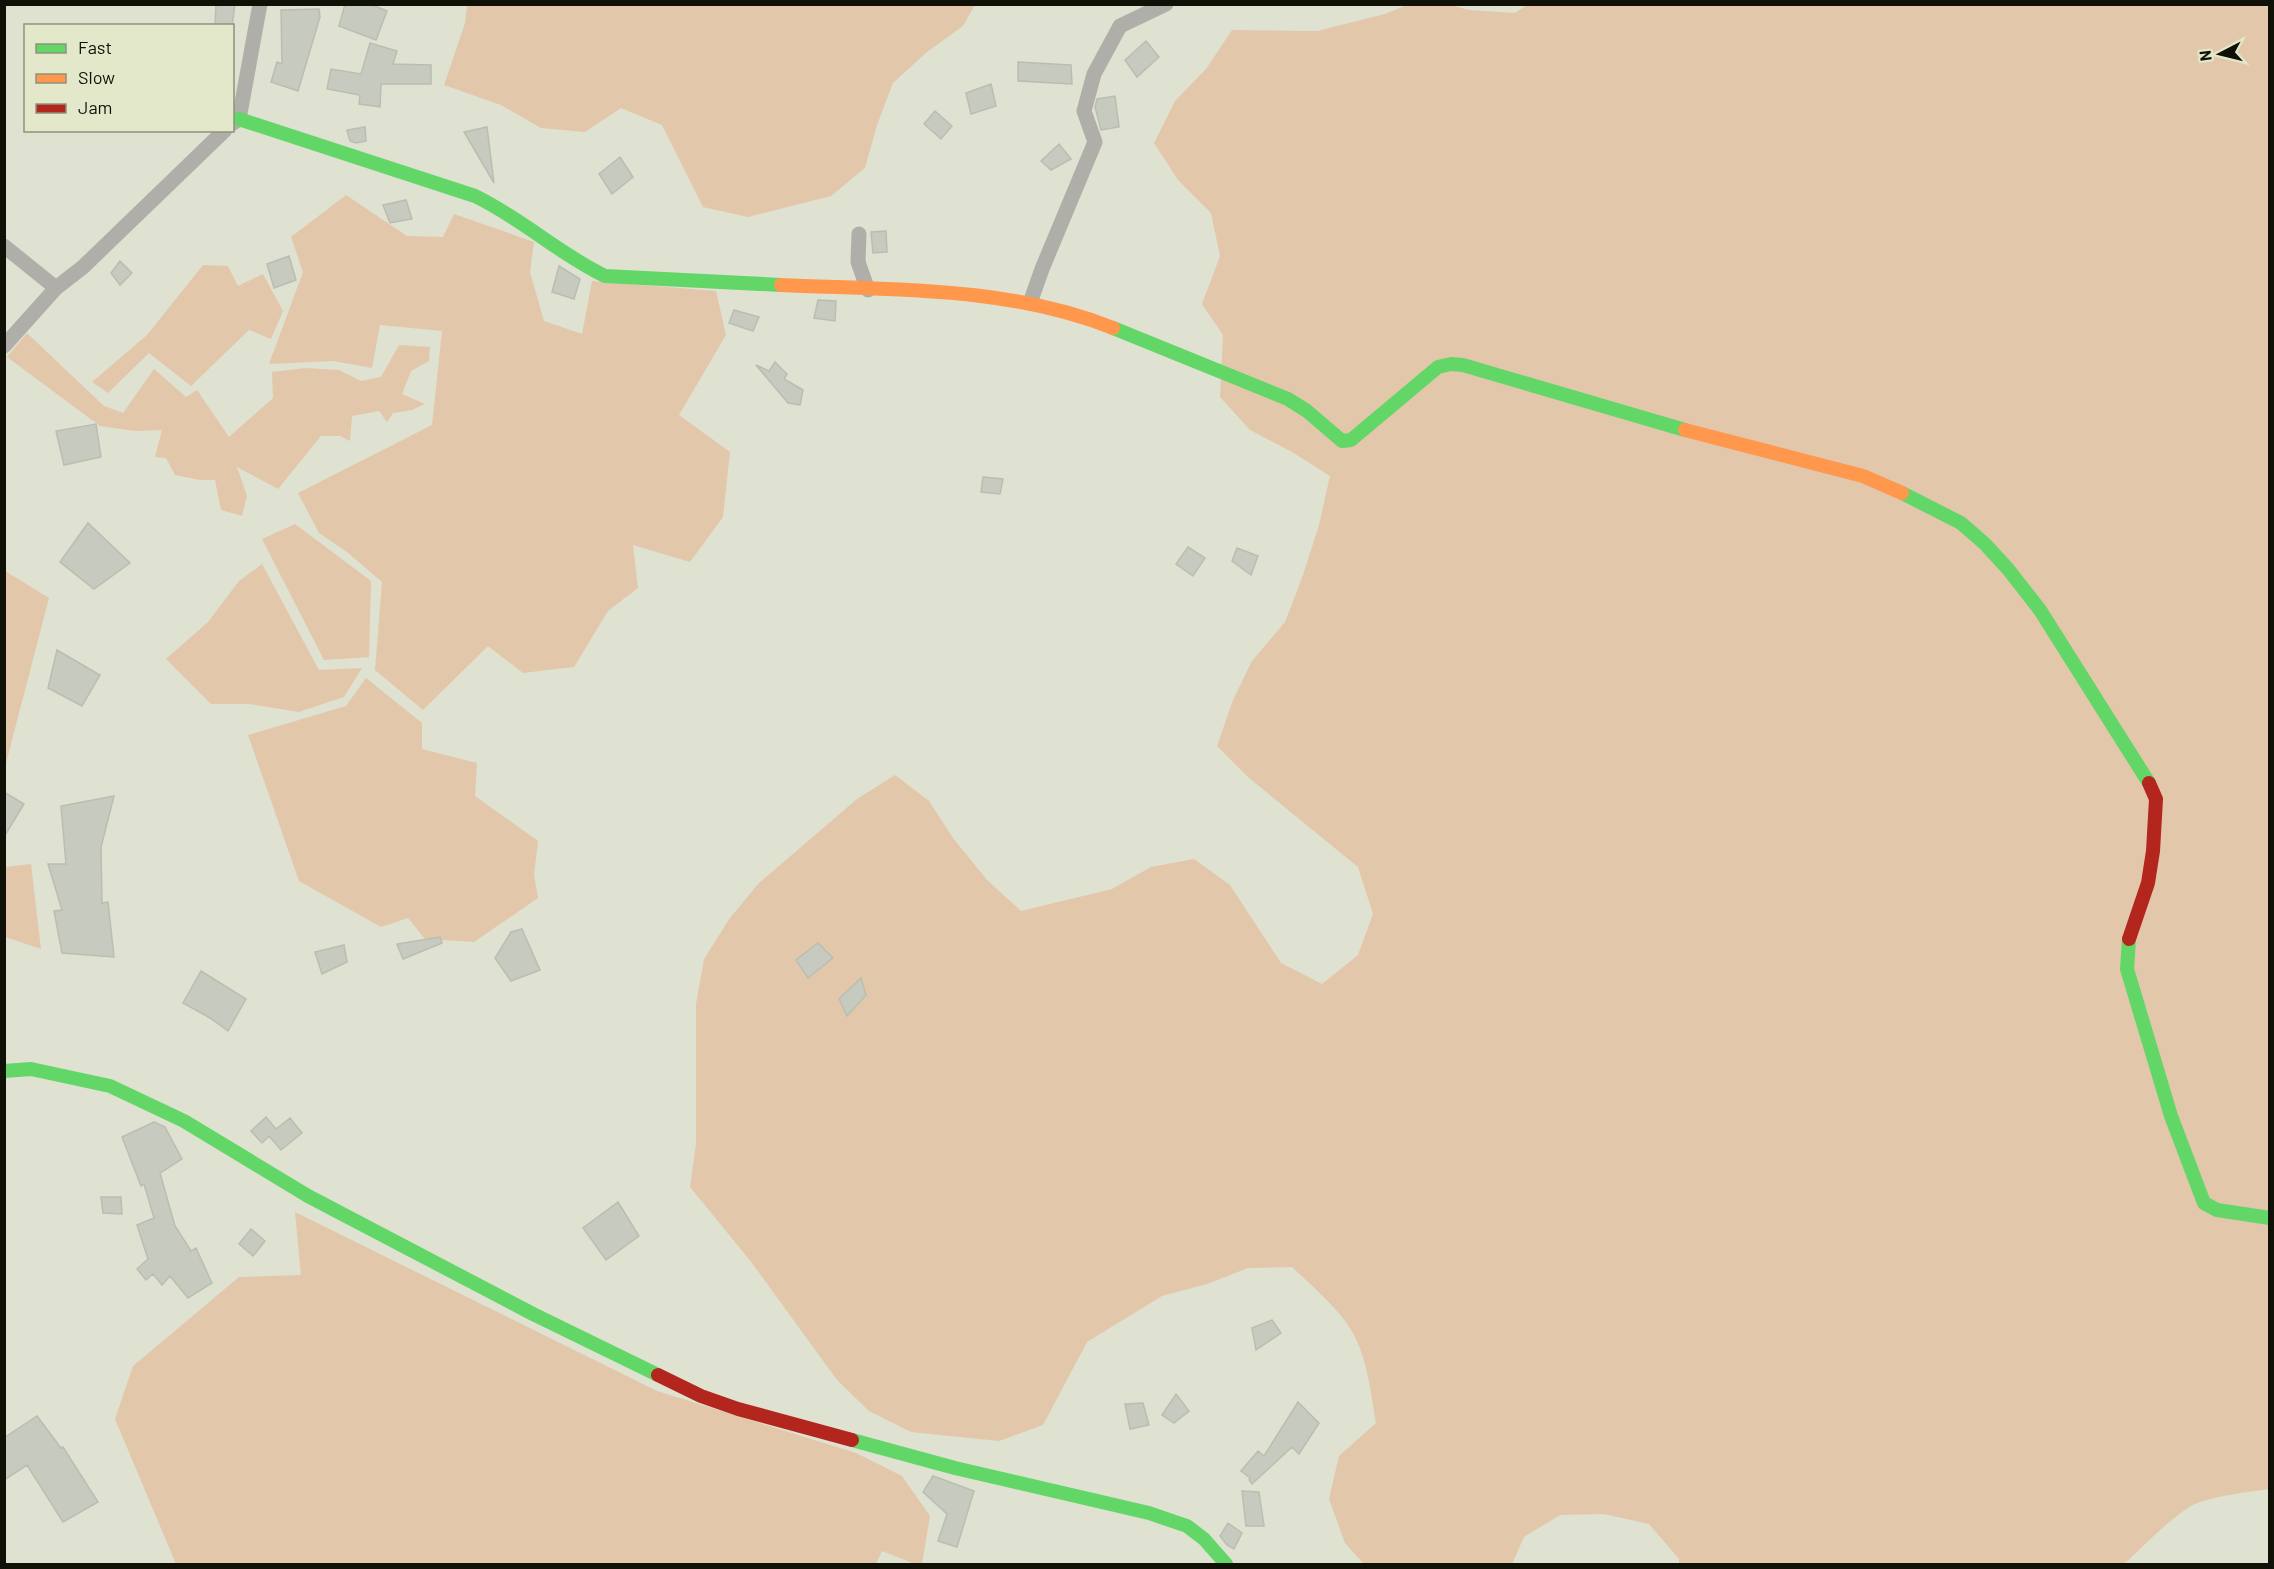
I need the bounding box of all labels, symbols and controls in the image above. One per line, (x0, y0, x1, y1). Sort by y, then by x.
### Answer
legend (24, 24, 234, 132)
north arrow (2190, 24, 2250, 84)
text: Fast (78, 36, 112, 58)
text: N (2195, 49, 2215, 62)
text: Slow (78, 66, 115, 88)
text: Jam (78, 96, 112, 118)

